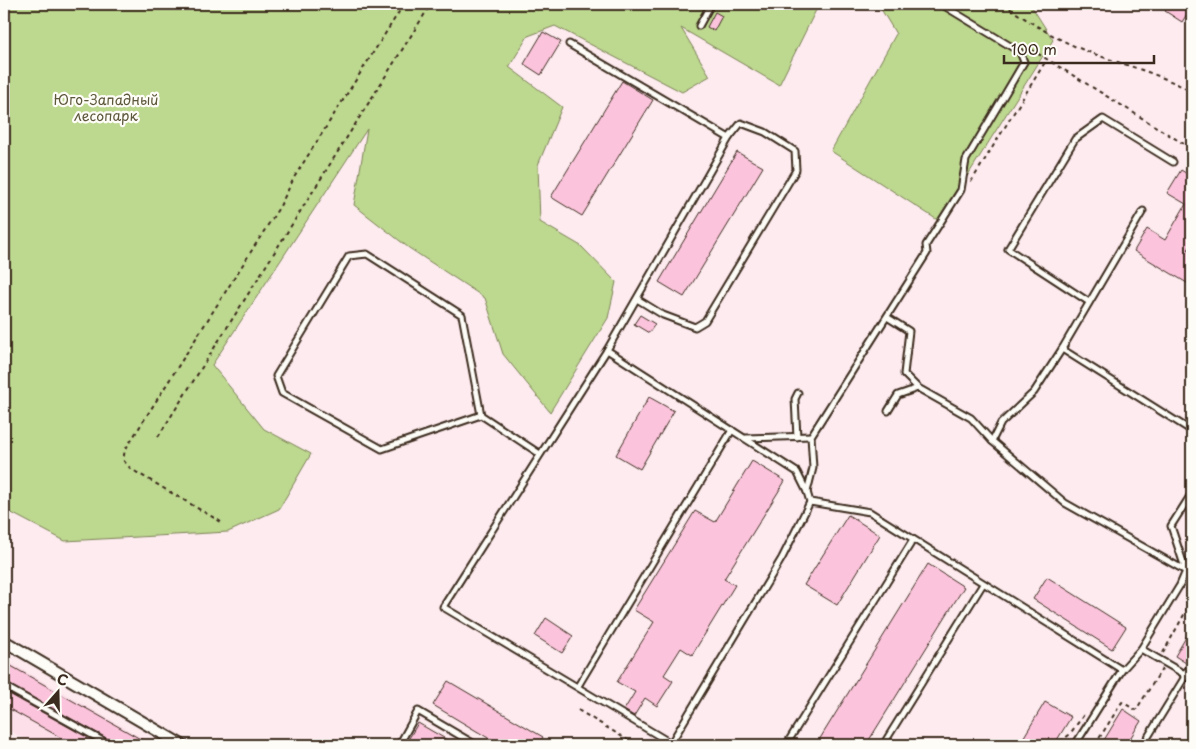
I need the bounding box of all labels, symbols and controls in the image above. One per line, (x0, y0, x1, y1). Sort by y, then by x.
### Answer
scale bar (1004, 32, 1154, 64)
text: 100 m (1011, 37, 1057, 60)
park label: Юго-Западный лесопарк (54, 89, 158, 126)
north arrow (32, 666, 82, 716)
text: С (54, 668, 71, 691)

